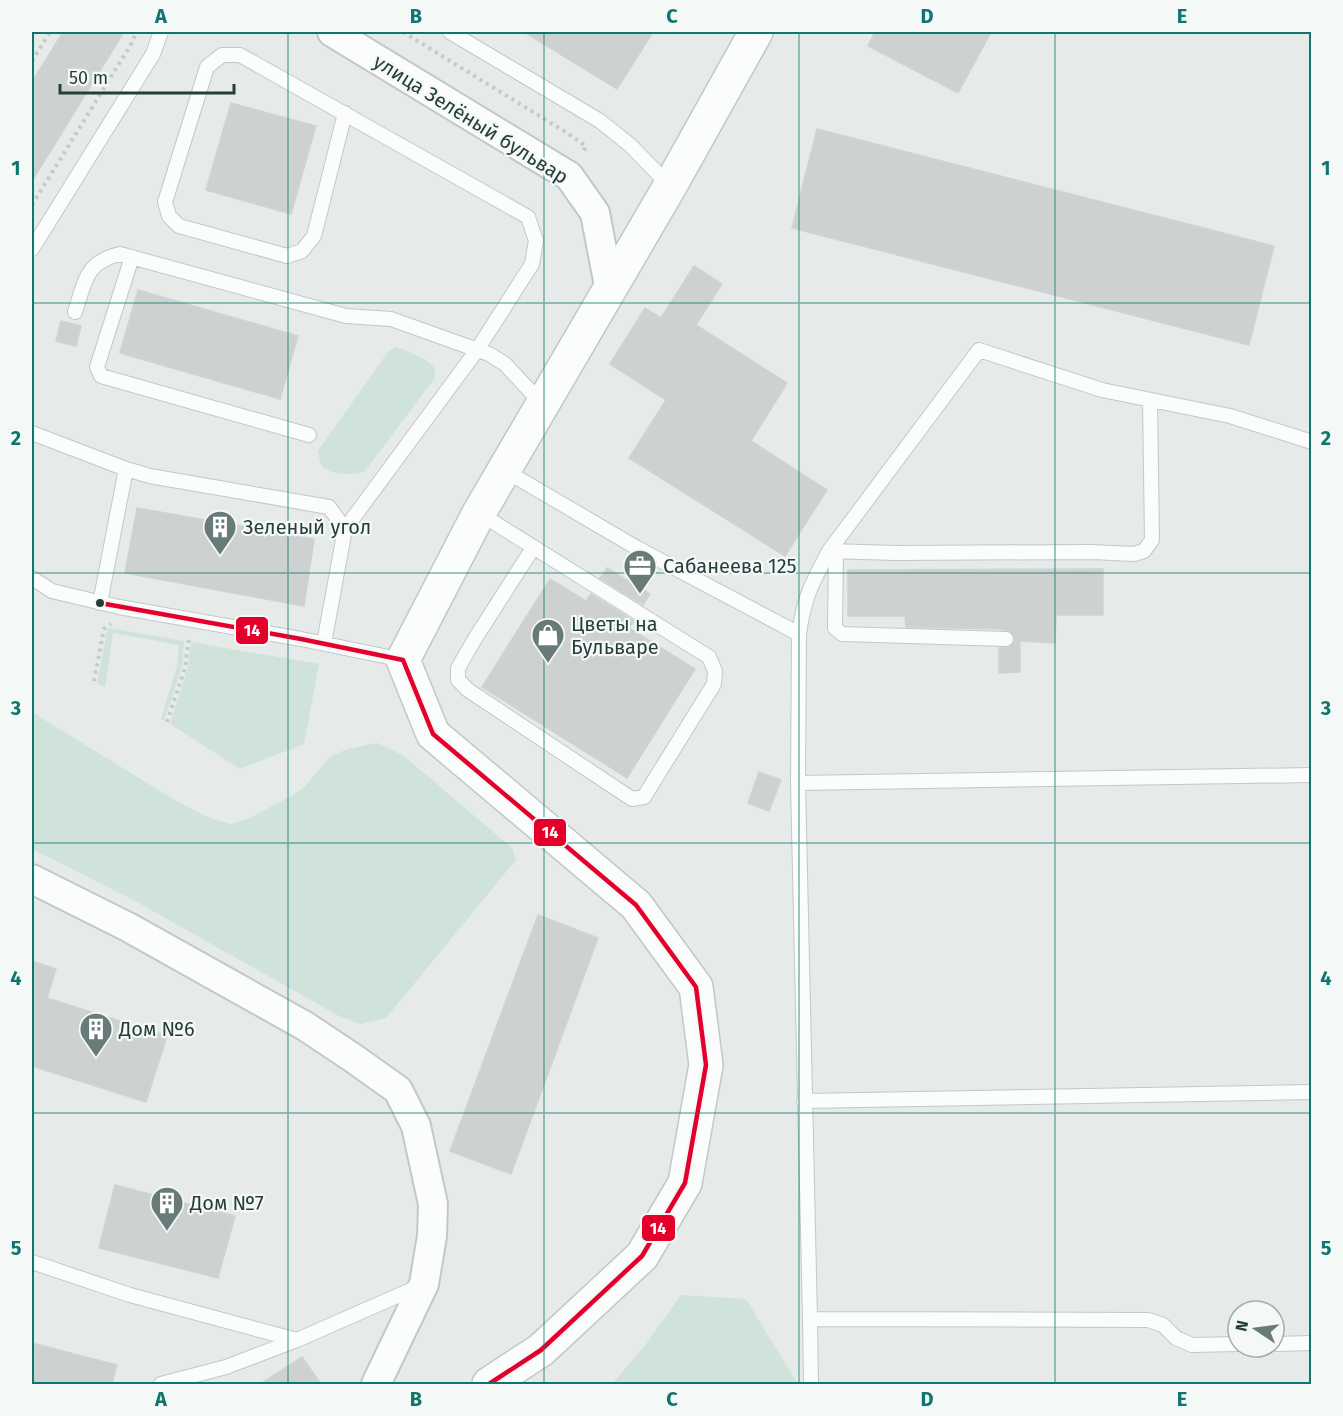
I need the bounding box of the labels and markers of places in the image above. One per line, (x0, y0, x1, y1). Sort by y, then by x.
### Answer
building icon: Зеленый угол (202, 509, 238, 556)
place label: Зеленый угол (243, 515, 371, 539)
office icon: Сабанеева 125 (622, 548, 658, 595)
place label: Сабанеева 125 (663, 554, 797, 578)
unlabelled marker (94, 597, 106, 609)
place label: Цветы на Бульваре (571, 612, 659, 659)
shop icon: Цветы на Бульваре (530, 617, 566, 664)
building icon: Дом №6 (78, 1011, 114, 1058)
place label: Дом №6 (118, 1017, 195, 1041)
building icon: Дом №7 (149, 1185, 185, 1232)
place label: Дом №7 (189, 1191, 264, 1215)

